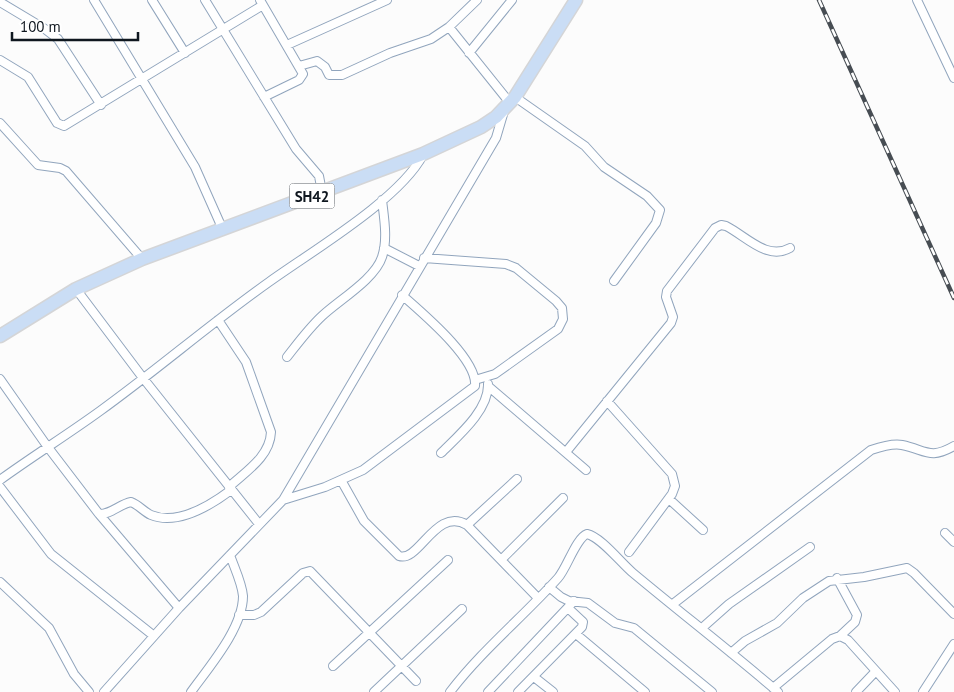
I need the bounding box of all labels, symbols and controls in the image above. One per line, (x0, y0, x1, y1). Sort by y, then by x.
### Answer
scale bar (12, 10, 139, 42)
text: 100 m (20, 17, 61, 36)
road number: SH42 (290, 184, 334, 208)

